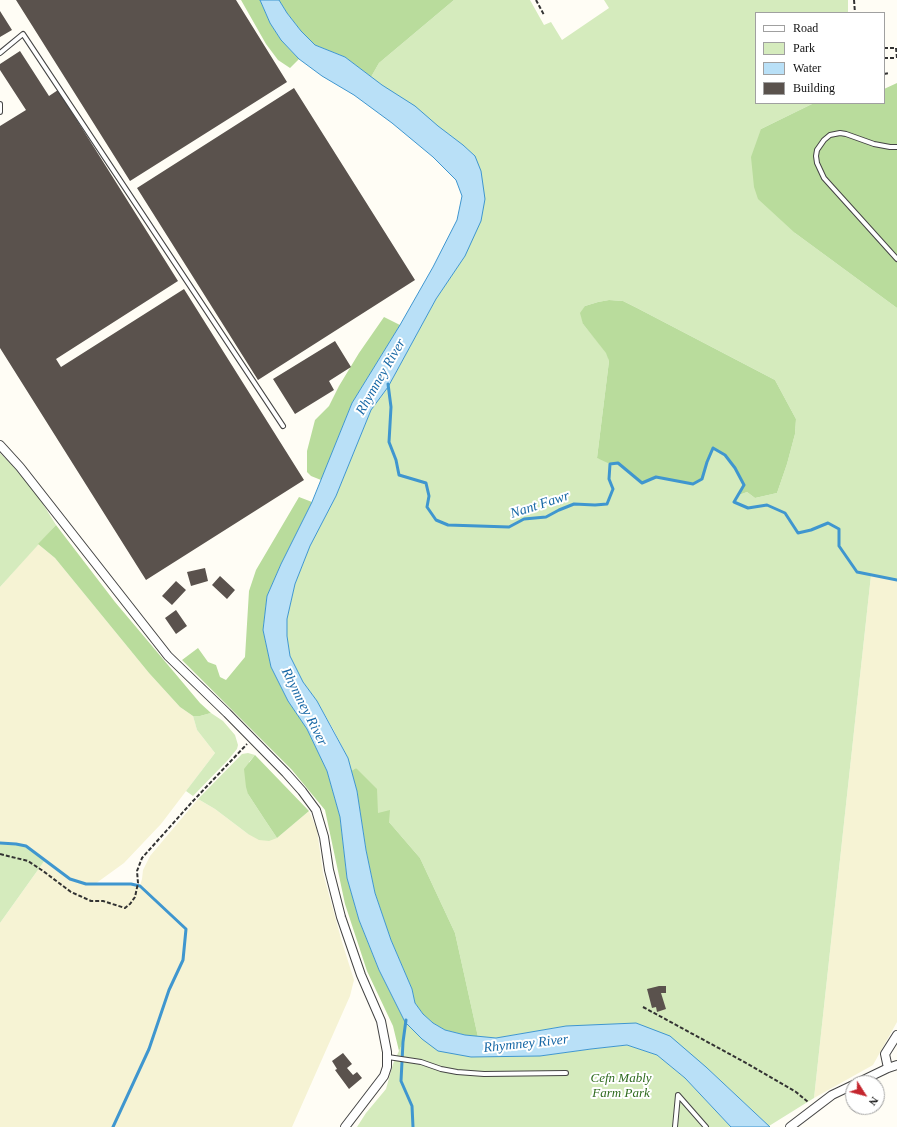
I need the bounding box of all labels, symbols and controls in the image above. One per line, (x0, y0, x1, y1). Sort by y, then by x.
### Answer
legend (755, 12, 885, 104)
text: Road (793, 21, 818, 35)
text: Park (793, 41, 815, 55)
text: Water (793, 61, 821, 75)
text: Building (793, 81, 835, 95)
water label: Rhymney River (352, 336, 410, 418)
water label: Nant Fawr (508, 488, 572, 522)
water label: Rhymney River (277, 665, 331, 749)
water label: Rhymney River (483, 1031, 569, 1057)
park label: Cefn Mably Farm Park (590, 1071, 652, 1102)
north arrow (845, 1075, 885, 1115)
text: N (867, 1095, 881, 1108)

